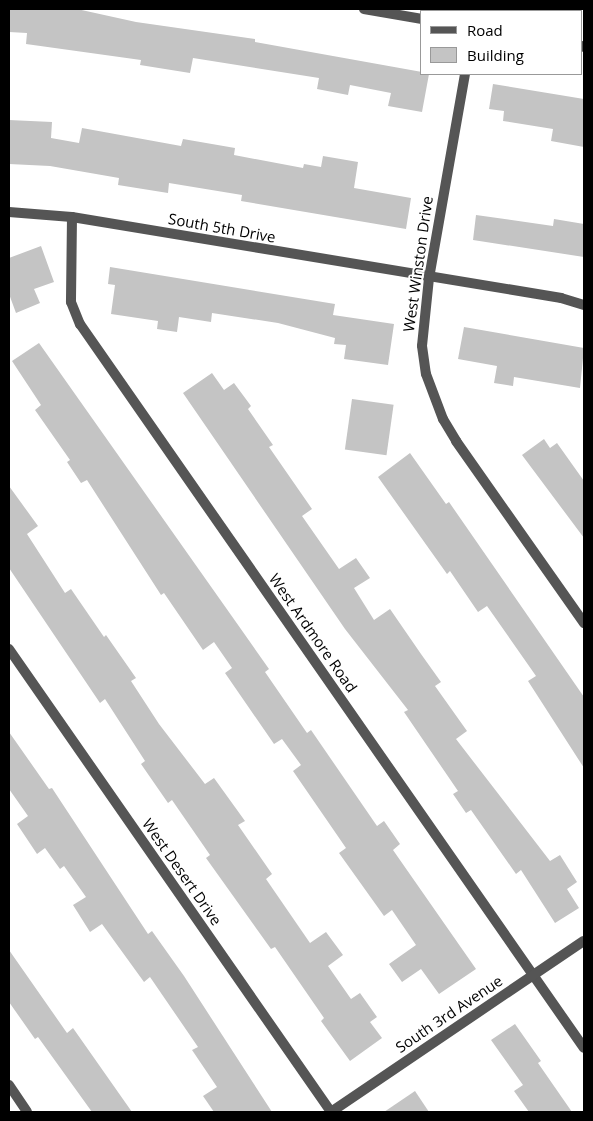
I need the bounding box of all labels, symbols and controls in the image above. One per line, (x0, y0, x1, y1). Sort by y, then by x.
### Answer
legend (420, 10, 583, 75)
text: Road (467, 20, 503, 40)
text: Building (467, 45, 524, 65)
street label: West Winston Drive (400, 195, 436, 333)
street label: South 5th Drive (167, 210, 277, 246)
street label: West Ardmore Road (265, 570, 361, 696)
street label: West Desert Drive (139, 815, 225, 929)
street label: South 3rd Avenue (392, 972, 506, 1056)

